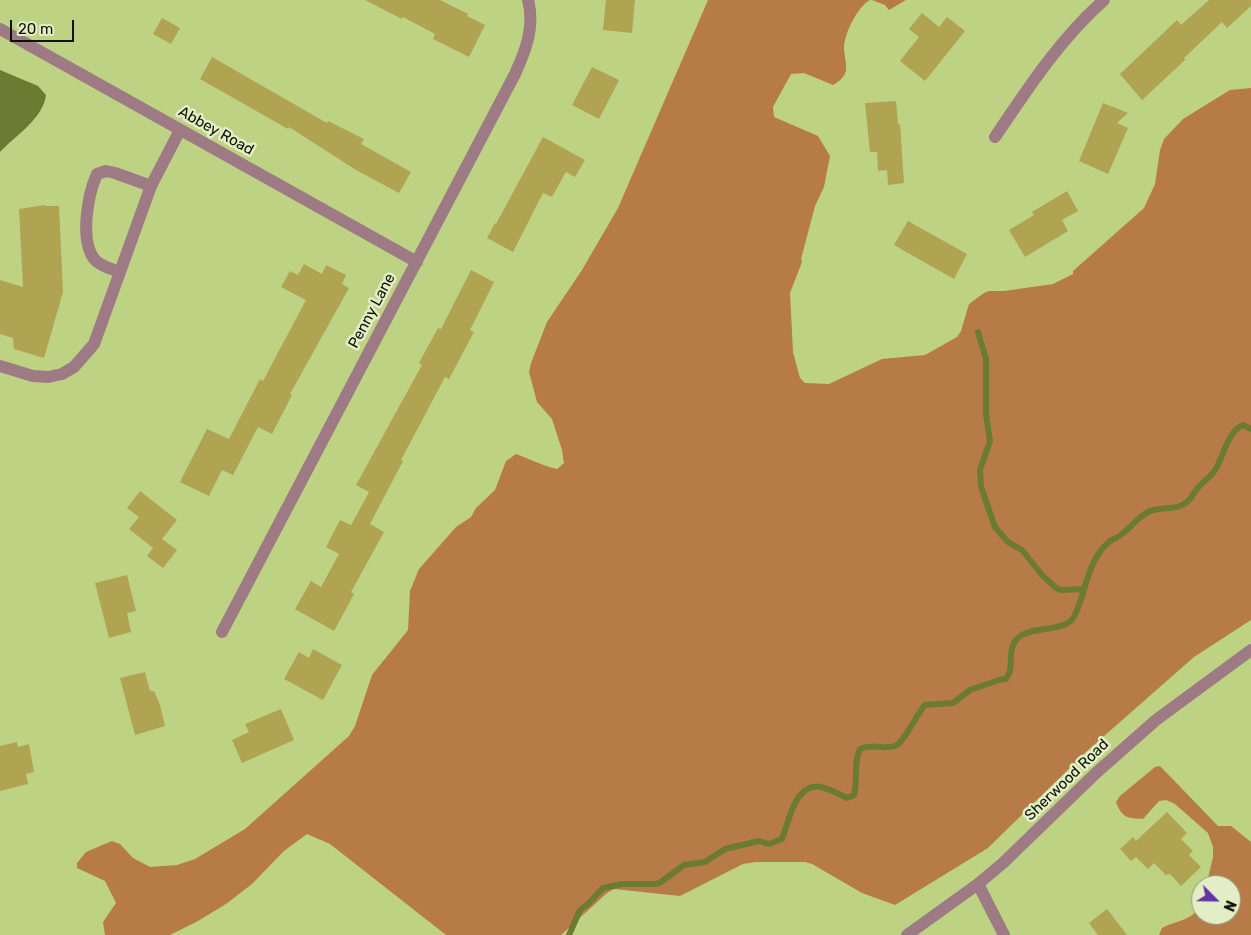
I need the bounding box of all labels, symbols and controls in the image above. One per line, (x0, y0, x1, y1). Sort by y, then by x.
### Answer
scale bar (12, 10, 76, 42)
text: 20 m (18, 20, 53, 38)
street label: Abbey Road (175, 103, 257, 159)
street label: Penny Lane (345, 271, 399, 351)
street label: Sherwood Road (1021, 735, 1113, 825)
north arrow (1191, 875, 1241, 925)
text: N (1220, 898, 1239, 914)

